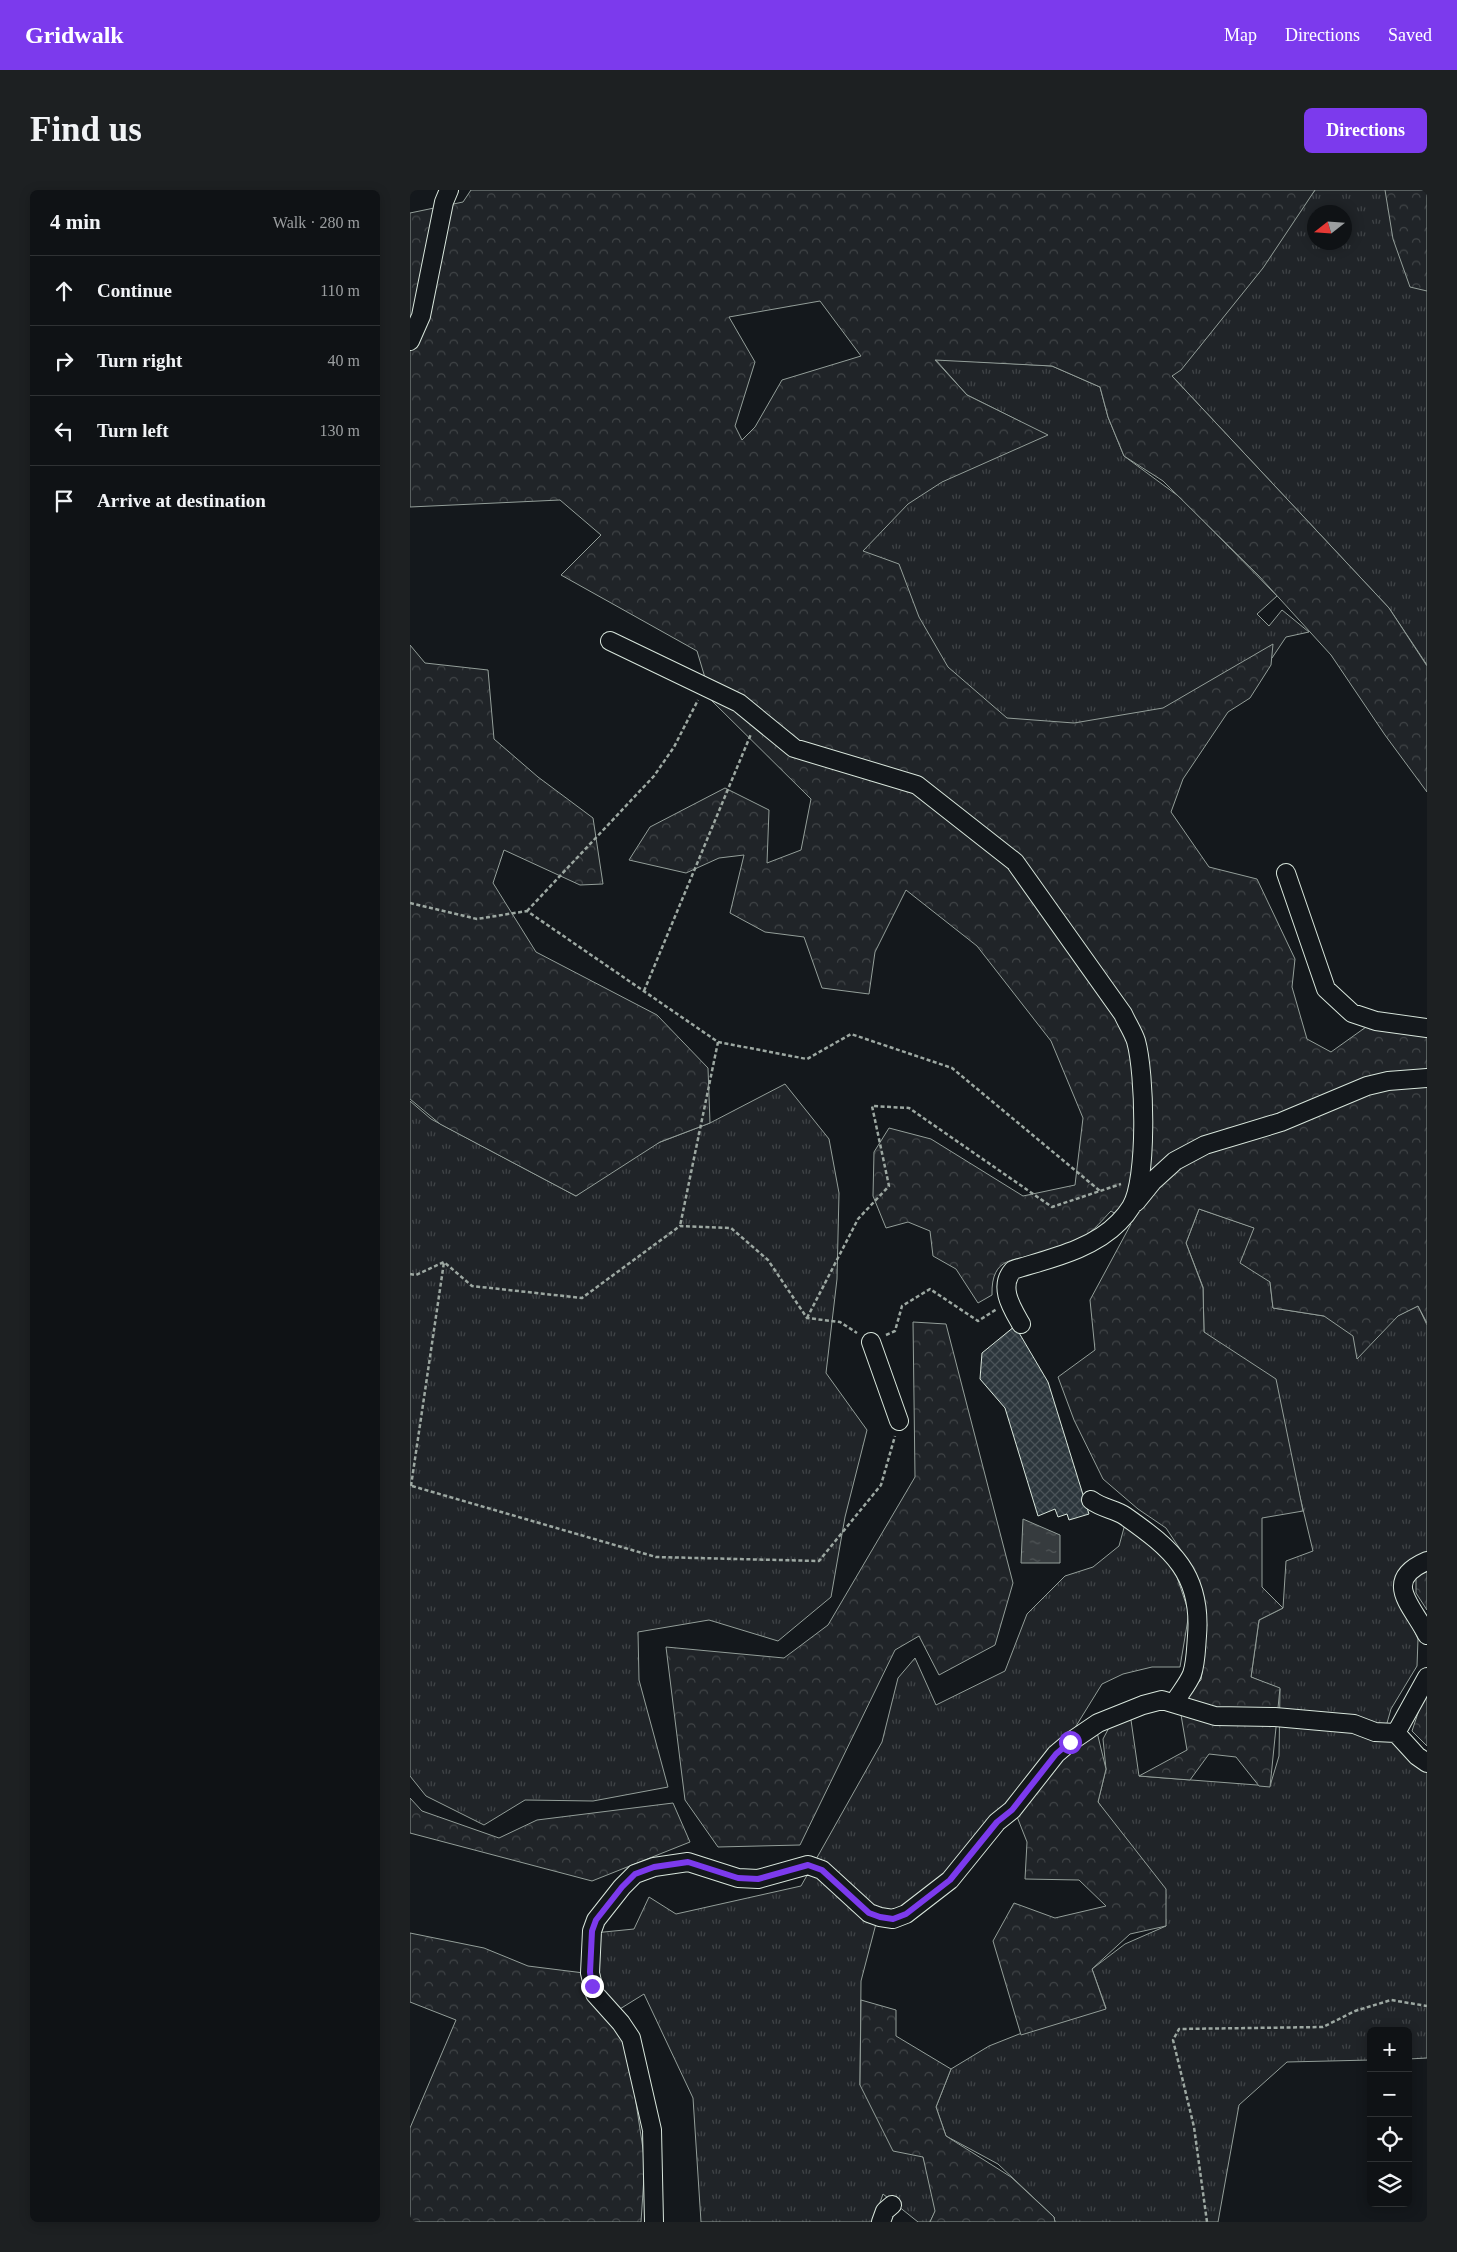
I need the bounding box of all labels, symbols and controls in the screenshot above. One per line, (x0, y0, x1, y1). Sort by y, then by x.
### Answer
text: Gridwalk (25, 22, 124, 48)
text: Map (1224, 25, 1257, 45)
text: Directions (1285, 25, 1360, 45)
text: Saved (1388, 25, 1432, 45)
button: Directions (1304, 108, 1427, 153)
text: Find us (30, 110, 142, 149)
north arrow (1307, 205, 1352, 250)
text: 4 min (50, 210, 101, 234)
text: Walk · 280 m (273, 214, 360, 231)
icon: ahead (50, 277, 78, 305)
text: Continue (97, 280, 172, 301)
text: 110 m (320, 282, 360, 299)
icon: right (50, 347, 78, 375)
text: Turn right (97, 350, 182, 371)
text: 40 m (328, 352, 360, 369)
icon: left (50, 417, 78, 445)
text: Turn left (97, 420, 169, 441)
text: 130 m (320, 422, 360, 439)
icon: arrive (50, 487, 78, 515)
text: Arrive at destination (97, 490, 266, 511)
route start (1059, 1731, 1082, 1754)
route end (581, 1975, 604, 1998)
map controls (1367, 2027, 1412, 2207)
button: + (1367, 2027, 1412, 2072)
button: − (1367, 2072, 1412, 2117)
button: locate (1367, 2117, 1412, 2162)
button: layers (1367, 2162, 1412, 2207)

